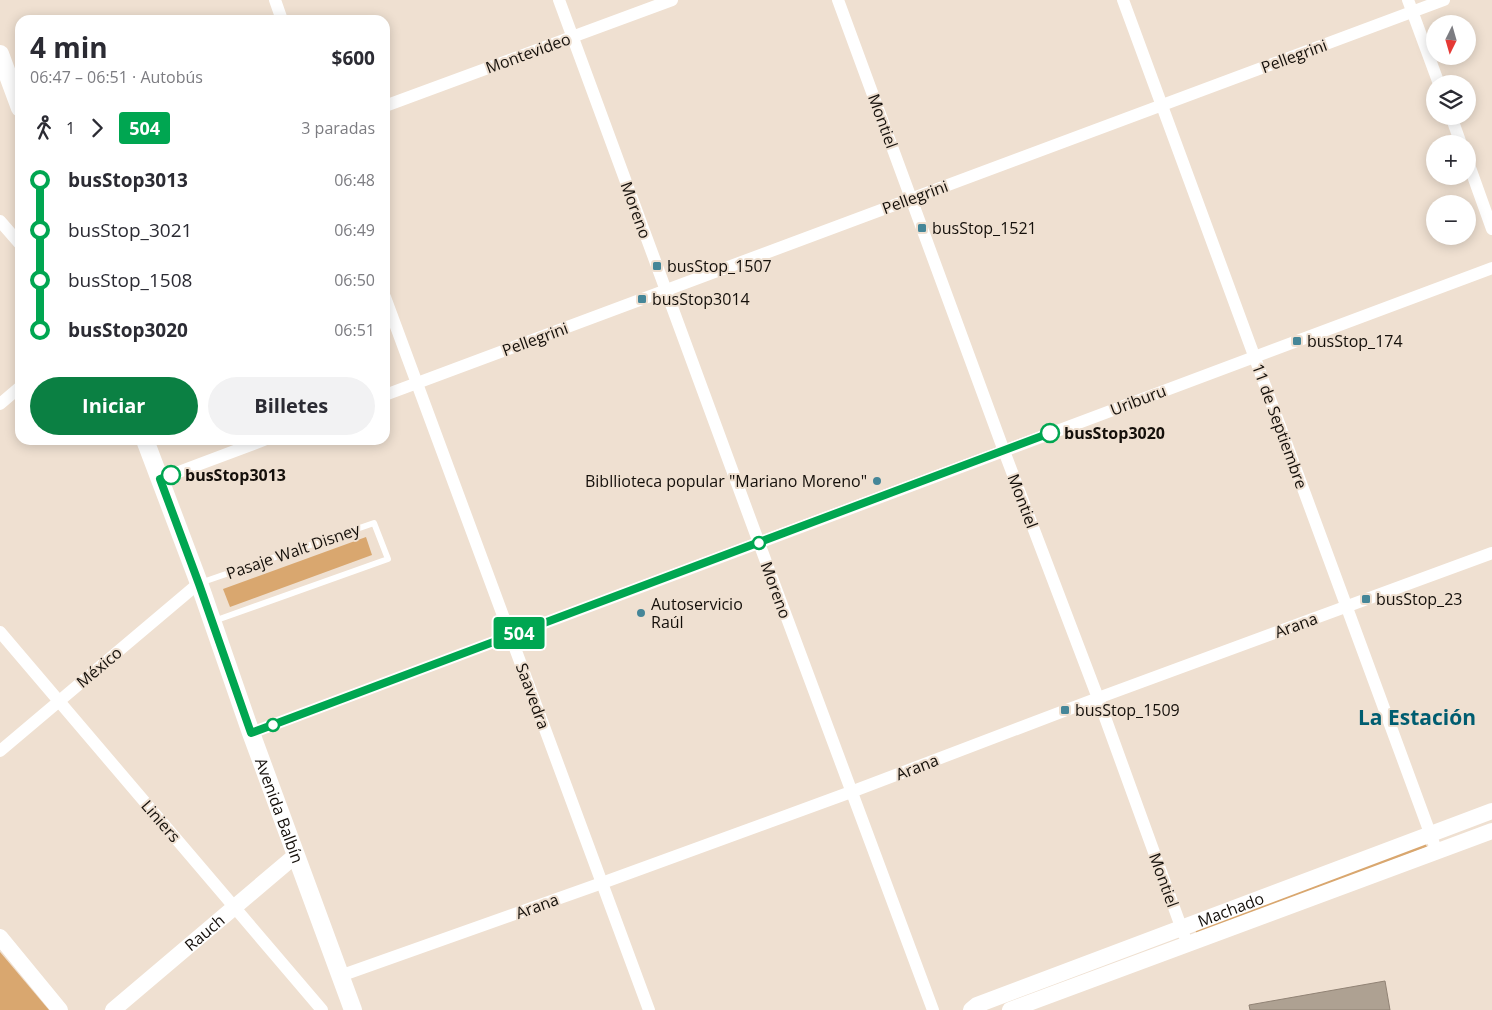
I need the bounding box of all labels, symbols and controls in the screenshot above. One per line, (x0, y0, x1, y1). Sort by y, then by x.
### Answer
north arrow (1426, 15, 1476, 65)
map controls (1426, 15, 1476, 245)
street label: Montevideo (482, 27, 574, 79)
text: 4 min (30, 28, 108, 66)
street label: Pellegrini (1258, 34, 1330, 78)
text: $600 (332, 45, 375, 71)
text: 06:47 – 06:51 · Autobús (30, 66, 203, 88)
button: layers (1426, 75, 1476, 125)
street label: Montiel (863, 91, 903, 151)
icon: walk (30, 114, 58, 142)
icon: forward (83, 114, 111, 142)
text: 504 (129, 116, 160, 140)
text: 1 (66, 117, 75, 139)
text: 3 paradas (301, 117, 375, 139)
button: + (1426, 135, 1476, 185)
text: busStop3013 (68, 167, 188, 193)
text: 06:48 (334, 169, 375, 191)
street label: Pellegrini (879, 175, 951, 219)
street label: Moreno (616, 179, 656, 241)
button: − (1426, 195, 1476, 245)
text: busStop_3021 (68, 217, 192, 243)
place label: busStop_1521 (932, 217, 1037, 239)
text: 06:49 (334, 219, 375, 241)
marker: busStop_1521 (916, 222, 928, 234)
place label: busStop_1507 (667, 255, 772, 277)
marker: busStop_1507 (651, 260, 663, 272)
text: busStop_1508 (68, 267, 192, 293)
text: 06:50 (334, 269, 375, 291)
place label: busStop3014 (652, 288, 750, 310)
marker: busStop3014 (636, 293, 648, 305)
text: busStop3020 (68, 317, 188, 343)
street label: Pellegrini (499, 317, 571, 361)
text: 06:51 (334, 319, 375, 341)
place label: busStop_174 (1307, 330, 1403, 352)
marker: busStop_174 (1291, 335, 1303, 347)
street label: 11 de Septiembre (1247, 360, 1313, 492)
button: Iniciar (30, 377, 198, 435)
button: Billetes (208, 377, 375, 435)
street label: Uriburu (1107, 379, 1169, 421)
place label: busStop3020 (1064, 422, 1165, 444)
marker: busStop3020 (1040, 423, 1060, 443)
place label: busStop3013 (185, 464, 286, 486)
marker: busStop3013 (161, 465, 181, 485)
place label: Bibllioteca popular "Mariano Moreno" (585, 470, 867, 492)
street label: Montiel (1003, 471, 1043, 531)
marker: Bibllioteca popular "Mariano Moreno" (871, 475, 883, 487)
street label: Pasaje Walt Disney (223, 518, 364, 584)
unlabelled marker (752, 536, 766, 550)
street label: Moreno (756, 559, 796, 621)
place label: busStop_23 (1376, 588, 1462, 610)
place label: Autoservicio Raúl (651, 593, 743, 633)
marker: busStop_23 (1360, 593, 1372, 605)
marker: Autoservicio Raúl (635, 607, 647, 619)
street label: Arana (1271, 607, 1321, 643)
line badge: 504 (490, 617, 548, 649)
text: 504 (504, 621, 534, 645)
street label: México (72, 642, 126, 692)
street label: Saavedra (511, 660, 555, 732)
place label: busStop_1509 (1075, 699, 1180, 721)
district label: La Estación (1358, 703, 1476, 731)
marker: busStop_1509 (1059, 704, 1071, 716)
unlabelled marker (266, 718, 280, 732)
street label: Arana (892, 749, 942, 785)
street label: Avenida Balbín (250, 755, 309, 866)
street label: Liniers (136, 795, 186, 847)
street label: Montiel (1144, 850, 1184, 910)
street label: Machado (1195, 887, 1267, 932)
street label: Arana (512, 888, 562, 924)
street label: Rauch (180, 909, 229, 956)

